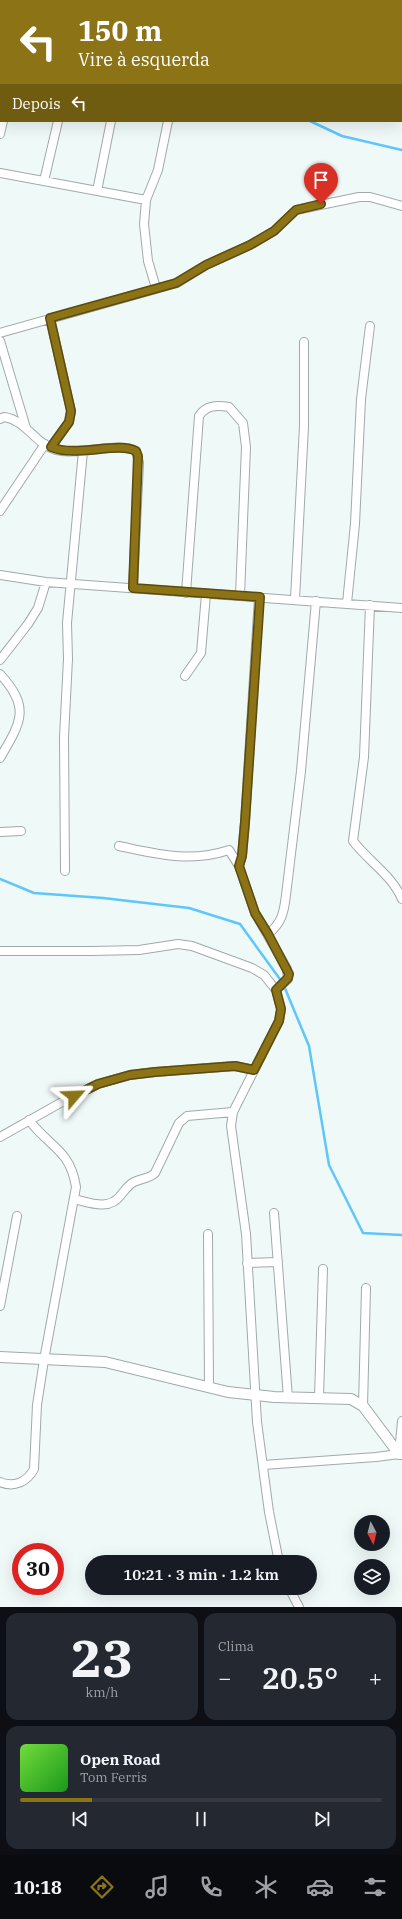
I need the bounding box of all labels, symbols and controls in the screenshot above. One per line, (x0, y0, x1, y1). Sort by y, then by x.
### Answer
text: 150 m (78, 12, 162, 49)
icon: left (12, 16, 64, 68)
text: Vire à esquerda (78, 48, 210, 71)
icon: left (68, 92, 90, 114)
text: Depois (12, 94, 60, 113)
pin (304, 163, 338, 204)
icon: arrive (310, 169, 332, 191)
position arrow (53, 1075, 95, 1117)
north arrow (354, 1515, 390, 1551)
map controls (354, 1515, 390, 1595)
speed limit sign: 30 (12, 1543, 64, 1595)
button: layers (354, 1559, 390, 1595)
text: 10:21 · 3 min · 1.2 km (123, 1565, 279, 1584)
text: 23 (71, 1624, 133, 1691)
text: Clima (218, 1638, 254, 1655)
text: 20.5° (262, 1658, 338, 1697)
text: − (218, 1663, 231, 1692)
text: + (369, 1663, 382, 1692)
text: km/h (86, 1684, 118, 1701)
text: Open Road (80, 1750, 160, 1769)
text: Tom Ferris (80, 1769, 147, 1786)
icon: previous (69, 1808, 91, 1830)
icon: pause (190, 1808, 212, 1830)
icon: next (311, 1808, 333, 1830)
icon: directions (88, 1873, 116, 1901)
icon: music (143, 1873, 171, 1901)
icon: phone (197, 1873, 225, 1901)
icon: climate (252, 1873, 280, 1901)
icon: car (306, 1873, 334, 1901)
icon: filters (361, 1873, 389, 1901)
text: 10:18 (13, 1876, 62, 1899)

